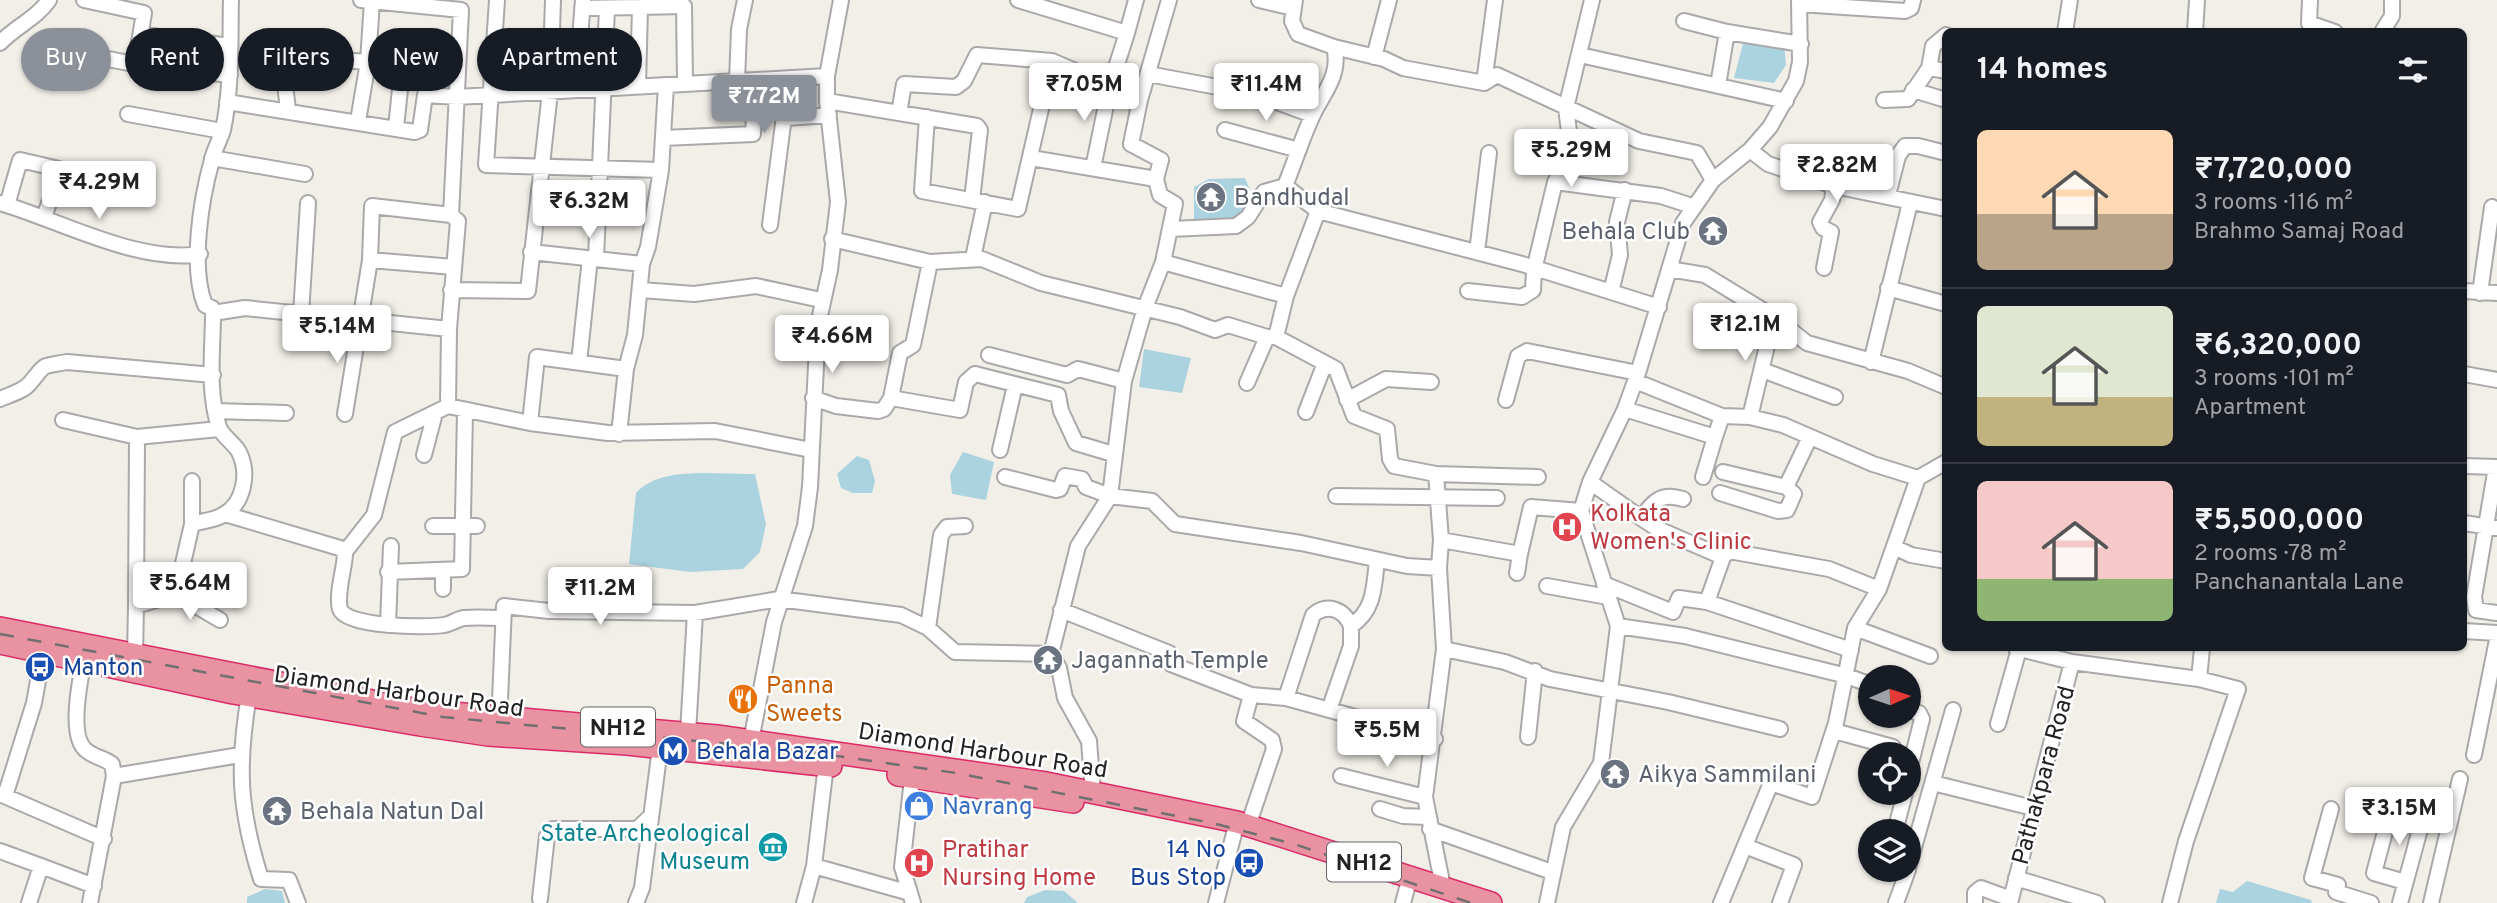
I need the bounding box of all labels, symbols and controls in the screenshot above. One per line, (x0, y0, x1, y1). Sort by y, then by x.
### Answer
chip: Buy (21, 28, 111, 91)
chip: Rent (125, 28, 224, 91)
chip: Filters (238, 28, 354, 91)
chip: New (368, 28, 463, 91)
chip: Apartment (477, 28, 642, 91)
icon: filters (2394, 51, 2432, 89)
text: 14 homes (1977, 52, 2108, 89)
pin: ₹7.05M (1027, 64, 1141, 123)
pin: ₹11.4M (1209, 64, 1323, 123)
text: ₹7.05M (1045, 71, 1123, 100)
text: ₹11.4M (1230, 71, 1302, 100)
pin: ₹7.72M (707, 76, 821, 135)
text: ₹7.72M (728, 83, 800, 112)
pin: ₹5.29M (1514, 130, 1628, 189)
text: ₹5.29M (1530, 137, 1612, 166)
pin: ₹2.82M (1780, 144, 1894, 204)
text: ₹2.82M (1796, 152, 1878, 181)
text: ₹7,720,000 (2194, 152, 2353, 189)
icon: home (2033, 158, 2117, 242)
pin: ₹4.29M (42, 162, 156, 221)
text: ₹4.29M (58, 169, 140, 198)
pin: ₹6.32M (532, 180, 646, 240)
temple icon: Bandhudal (1194, 180, 1228, 214)
place label: Bandhudal (1234, 184, 1350, 214)
text: ₹6.32M (549, 188, 629, 217)
text: 3 rooms · 116 m² (2194, 189, 2353, 218)
temple icon: Behala Club (1696, 214, 1730, 248)
place label: Behala Club (1562, 218, 1690, 248)
text: Brahmo Samaj Road (2194, 218, 2404, 247)
pin: ₹12.1M (1688, 304, 1802, 363)
pin: ₹5.14M (280, 306, 394, 365)
text: ₹12.1M (1709, 311, 1781, 340)
text: ₹5.14M (298, 313, 376, 342)
pin: ₹4.66M (775, 316, 889, 375)
text: ₹4.66M (791, 323, 873, 352)
text: ₹6,320,000 (2194, 328, 2362, 365)
icon: home (2033, 334, 2117, 418)
text: 3 rooms · 101 m² (2194, 365, 2354, 394)
text: Apartment (2194, 394, 2306, 423)
place label: Kolkata Women's Clinic (1590, 500, 1752, 558)
text: ₹5,500,000 (2194, 503, 2364, 540)
icon: home (2033, 509, 2117, 593)
hospital icon: Kolkata Women's Clinic (1550, 510, 1584, 544)
text: 2 rooms · 78 m² (2194, 540, 2347, 569)
pin: ₹5.64M (133, 562, 247, 622)
pin: ₹11.2M (543, 568, 657, 627)
text: Panchanantala Lane (2194, 569, 2404, 598)
text: ₹5.64M (149, 570, 231, 599)
text: ₹11.2M (564, 575, 636, 604)
temple icon: Jagannath Temple (1031, 643, 1065, 677)
place label: Jagannath Temple (1071, 647, 1269, 677)
bus stop icon: Manton (23, 650, 57, 684)
place label: Manton (63, 654, 143, 684)
street label: Diamond Harbour Road (272, 661, 526, 725)
north arrow (1858, 665, 1922, 728)
map controls (1858, 665, 1921, 882)
place label: Panna Sweets (766, 672, 843, 730)
restaurant icon: Panna Sweets (726, 682, 760, 716)
street label: Pathakpara Road (2007, 683, 2083, 868)
road number: NH12 (581, 708, 655, 747)
pin: ₹5.5M (1338, 710, 1436, 769)
street label: Diamond Harbour Road (856, 717, 1110, 787)
text: ₹5.5M (1353, 717, 1421, 746)
metro station icon: Behala Bazar (656, 734, 690, 768)
place label: Behala Bazar (696, 738, 839, 768)
button: locate (1858, 742, 1921, 805)
temple icon: Aikya Sammilani (1598, 757, 1632, 791)
place label: Aikya Sammilani (1638, 761, 1816, 791)
pin: ₹3.15M (2342, 788, 2456, 847)
shop icon: Navrang (902, 789, 936, 823)
place label: Navrang (942, 793, 1033, 823)
temple icon: Behala Natun Dal (260, 794, 294, 828)
text: ₹3.15M (2361, 795, 2437, 824)
place label: Behala Natun Dal (300, 798, 484, 828)
button: layers (1858, 819, 1921, 882)
place label: State Archeological Museum (540, 820, 750, 878)
museum icon: State Archeological Museum (756, 830, 790, 864)
place label: Pratihar Nursing Home (942, 836, 1096, 894)
place label: 14 No Bus Stop (1130, 836, 1226, 894)
road number: NH12 (1327, 842, 1401, 882)
hospital icon: Pratihar Nursing Home (902, 846, 936, 880)
bus stop icon: 14 No Bus Stop (1232, 846, 1266, 880)

